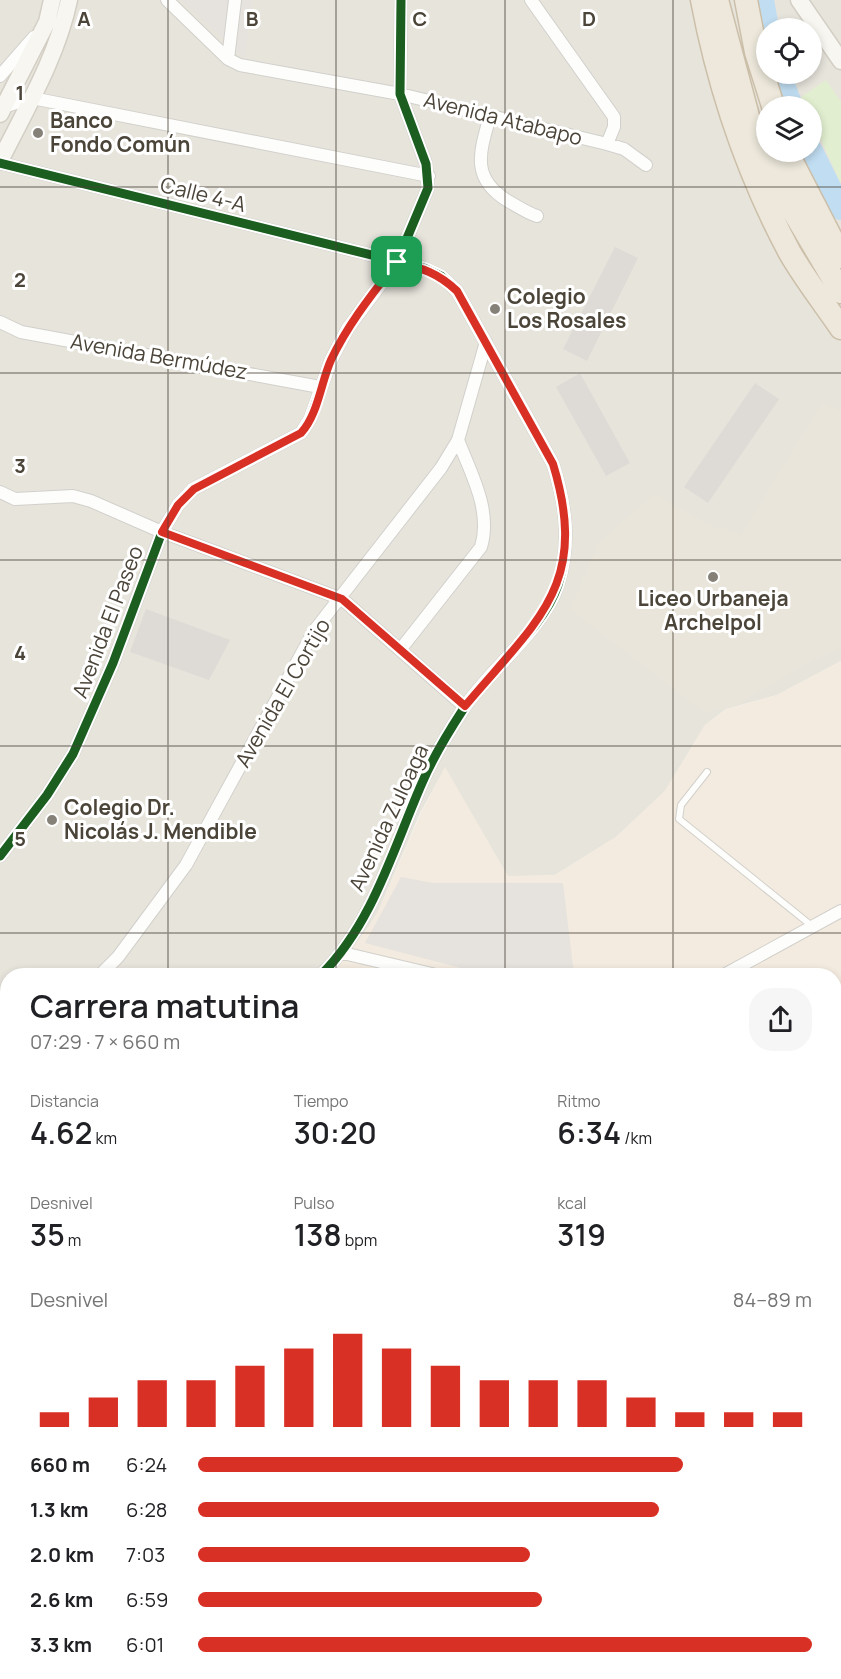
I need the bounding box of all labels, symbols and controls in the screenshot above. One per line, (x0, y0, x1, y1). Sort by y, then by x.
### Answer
text: A (77, 5, 91, 32)
text: B (246, 5, 259, 32)
text: C (413, 5, 427, 32)
text: D (582, 5, 596, 32)
map controls (756, 18, 822, 162)
button: locate (756, 18, 822, 84)
text: 1 (16, 79, 24, 106)
street label: Avenida Atabapo (421, 85, 585, 151)
button: layers (756, 96, 822, 162)
place label: Banco Fondo Común (50, 106, 190, 158)
marker: Banco Fondo Común (31, 126, 45, 140)
street label: Calle 4-A (158, 170, 249, 218)
pin (371, 236, 422, 287)
icon: arrive (380, 245, 413, 278)
text: 2 (14, 266, 26, 293)
place label: Colegio Los Rosales (507, 282, 626, 334)
marker: Colegio Los Rosales (488, 302, 502, 316)
street label: Avenida Bermúdez (69, 327, 250, 385)
text: 3 (14, 452, 26, 479)
street label: Avenida El Paseo (65, 541, 149, 702)
marker: Liceo Urbaneja Archelpol (706, 570, 720, 584)
place label: Liceo Urbaneja Archelpol (638, 584, 788, 636)
street label: Avenida El Cortijo (228, 613, 336, 772)
text: 4 (14, 639, 26, 666)
street label: Avenida Zuloaga (342, 740, 434, 895)
place label: Colegio Dr. Nicolás J. Mendible (64, 793, 257, 845)
marker: Colegio Dr. Nicolás J. Mendible (45, 813, 59, 827)
text: 5 (14, 825, 26, 852)
text: Carrera matutina (30, 983, 299, 1028)
button: share (749, 988, 812, 1051)
text: 07:29 · 7 × 660 m (30, 1028, 180, 1055)
text: Distancia (30, 1090, 99, 1112)
text: Tiempo (294, 1090, 349, 1112)
text: Ritmo (557, 1090, 601, 1112)
text: 4.62 (30, 1112, 92, 1153)
text: 30:20 (294, 1112, 377, 1153)
text: 6:34 (557, 1112, 621, 1153)
text: km (92, 1127, 117, 1149)
text: /km (621, 1127, 652, 1149)
text: Desnivel (30, 1192, 93, 1214)
text: Pulso (294, 1192, 334, 1214)
text: kcal (557, 1192, 587, 1214)
text: 35 (30, 1214, 65, 1255)
text: 138 (294, 1214, 342, 1255)
text: 319 (557, 1214, 606, 1255)
text: m (65, 1229, 81, 1251)
text: bpm (342, 1229, 377, 1251)
text: Desnivel (30, 1286, 108, 1313)
text: 84–89 m (733, 1286, 812, 1313)
text: 660 m (30, 1451, 90, 1478)
text: 6:24 (126, 1451, 167, 1478)
text: 1.3 km (30, 1496, 88, 1523)
text: 6:28 (126, 1496, 167, 1523)
text: 2.0 km (30, 1541, 94, 1568)
text: 7:03 (126, 1541, 165, 1568)
text: 2.6 km (30, 1586, 93, 1613)
text: 6:59 (126, 1586, 168, 1613)
text: 3.3 km (30, 1631, 92, 1658)
text: 6:01 (126, 1631, 164, 1658)

